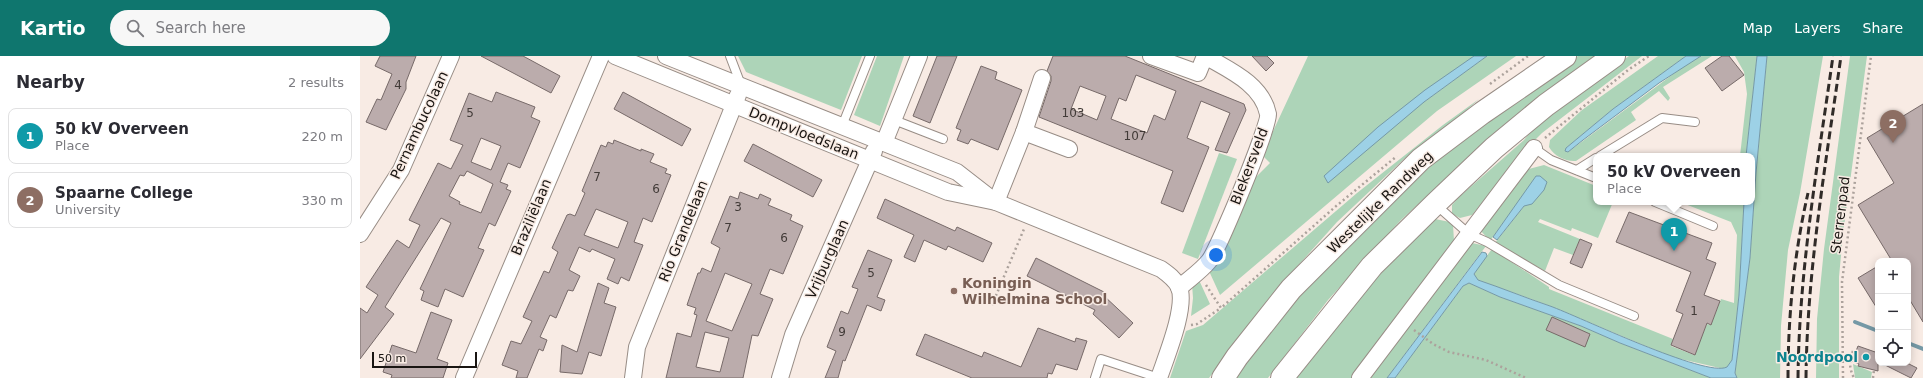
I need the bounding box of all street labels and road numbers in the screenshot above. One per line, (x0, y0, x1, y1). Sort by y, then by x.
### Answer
street label: Pernambucolaan (387, 69, 451, 181)
street label: Dompvloedslaan (747, 104, 861, 162)
street label: Blekersveld (1227, 125, 1271, 207)
street label: Westelijke Randweg (1324, 148, 1436, 256)
street label: Sterrenpad (1827, 175, 1853, 255)
street label: Braziliëlaan (508, 176, 554, 258)
street label: Rio Grandelaan (655, 178, 711, 284)
street label: Vrijburglaan (802, 217, 852, 301)

